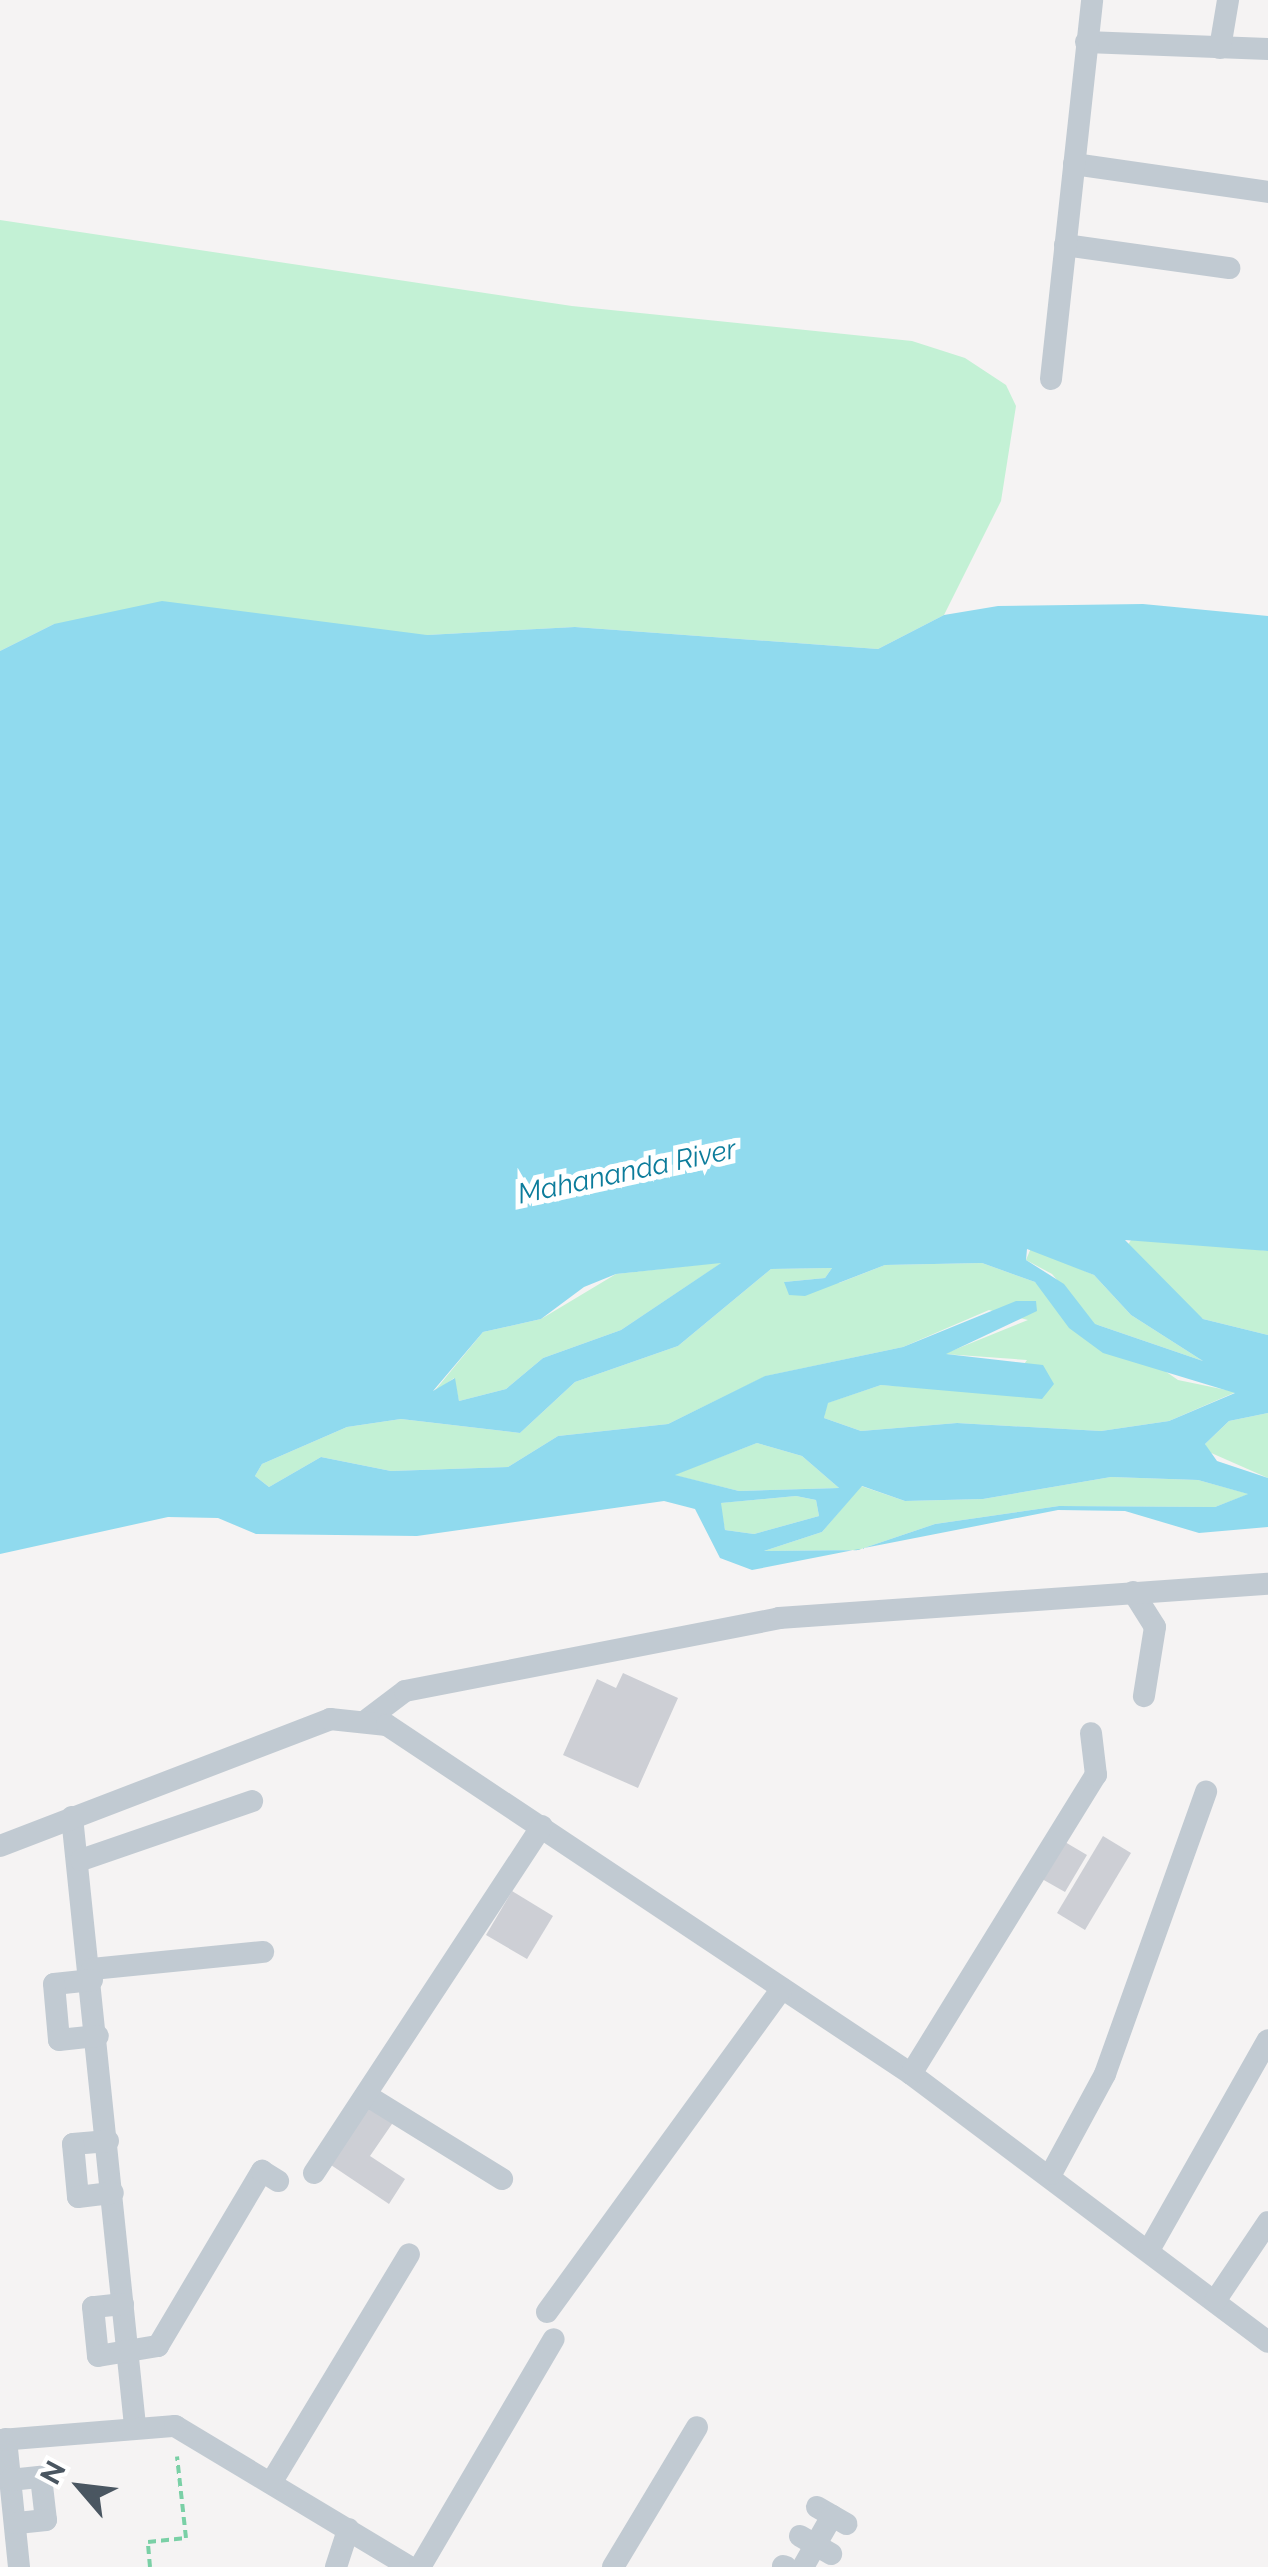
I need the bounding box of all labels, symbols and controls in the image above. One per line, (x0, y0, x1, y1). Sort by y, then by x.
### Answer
water label: Mahananda River (515, 1132, 739, 1212)
north arrow (30, 2437, 130, 2537)
text: N (33, 2455, 73, 2490)

